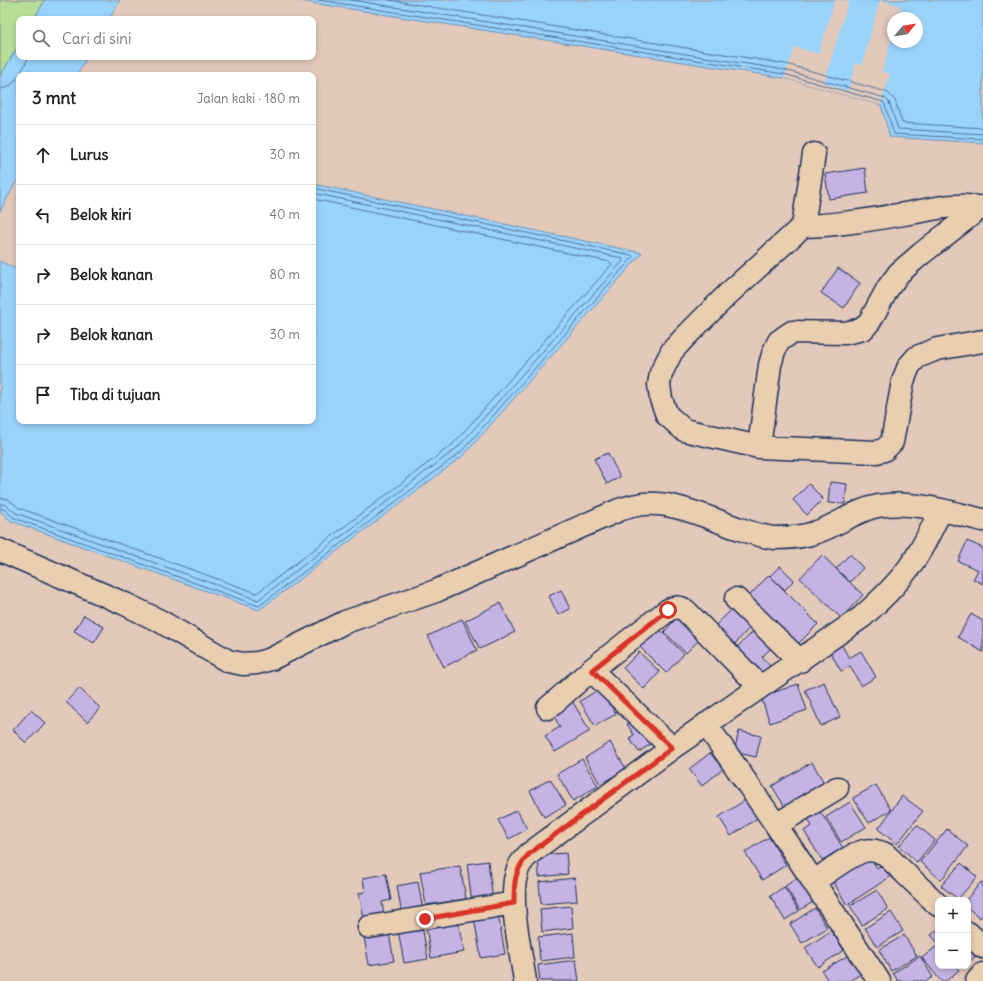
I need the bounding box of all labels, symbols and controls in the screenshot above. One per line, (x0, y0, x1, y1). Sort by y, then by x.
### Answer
north arrow (887, 12, 923, 48)
search box (16, 16, 316, 60)
icon: search (30, 27, 52, 49)
text: Cari di sini (62, 29, 131, 48)
text: 3 mnt (32, 87, 76, 109)
text: Jalan kaki · 180 m (197, 90, 300, 107)
icon: ahead (32, 144, 54, 166)
text: Lurus (70, 145, 108, 164)
text: 30 m (270, 146, 300, 163)
icon: left (32, 204, 54, 226)
text: Belok kiri (70, 205, 131, 224)
text: 40 m (269, 206, 300, 223)
icon: right (32, 264, 54, 286)
text: Belok kanan (70, 265, 153, 284)
text: 80 m (269, 266, 300, 283)
icon: right (32, 324, 54, 346)
text: Belok kanan (70, 325, 153, 344)
text: 30 m (270, 326, 300, 343)
icon: arrive (32, 384, 54, 406)
text: Tiba di tujuan (70, 385, 160, 404)
route start (659, 601, 677, 619)
map controls (935, 897, 971, 969)
button: + (935, 897, 971, 933)
route end (416, 910, 434, 928)
button: − (935, 933, 971, 969)

